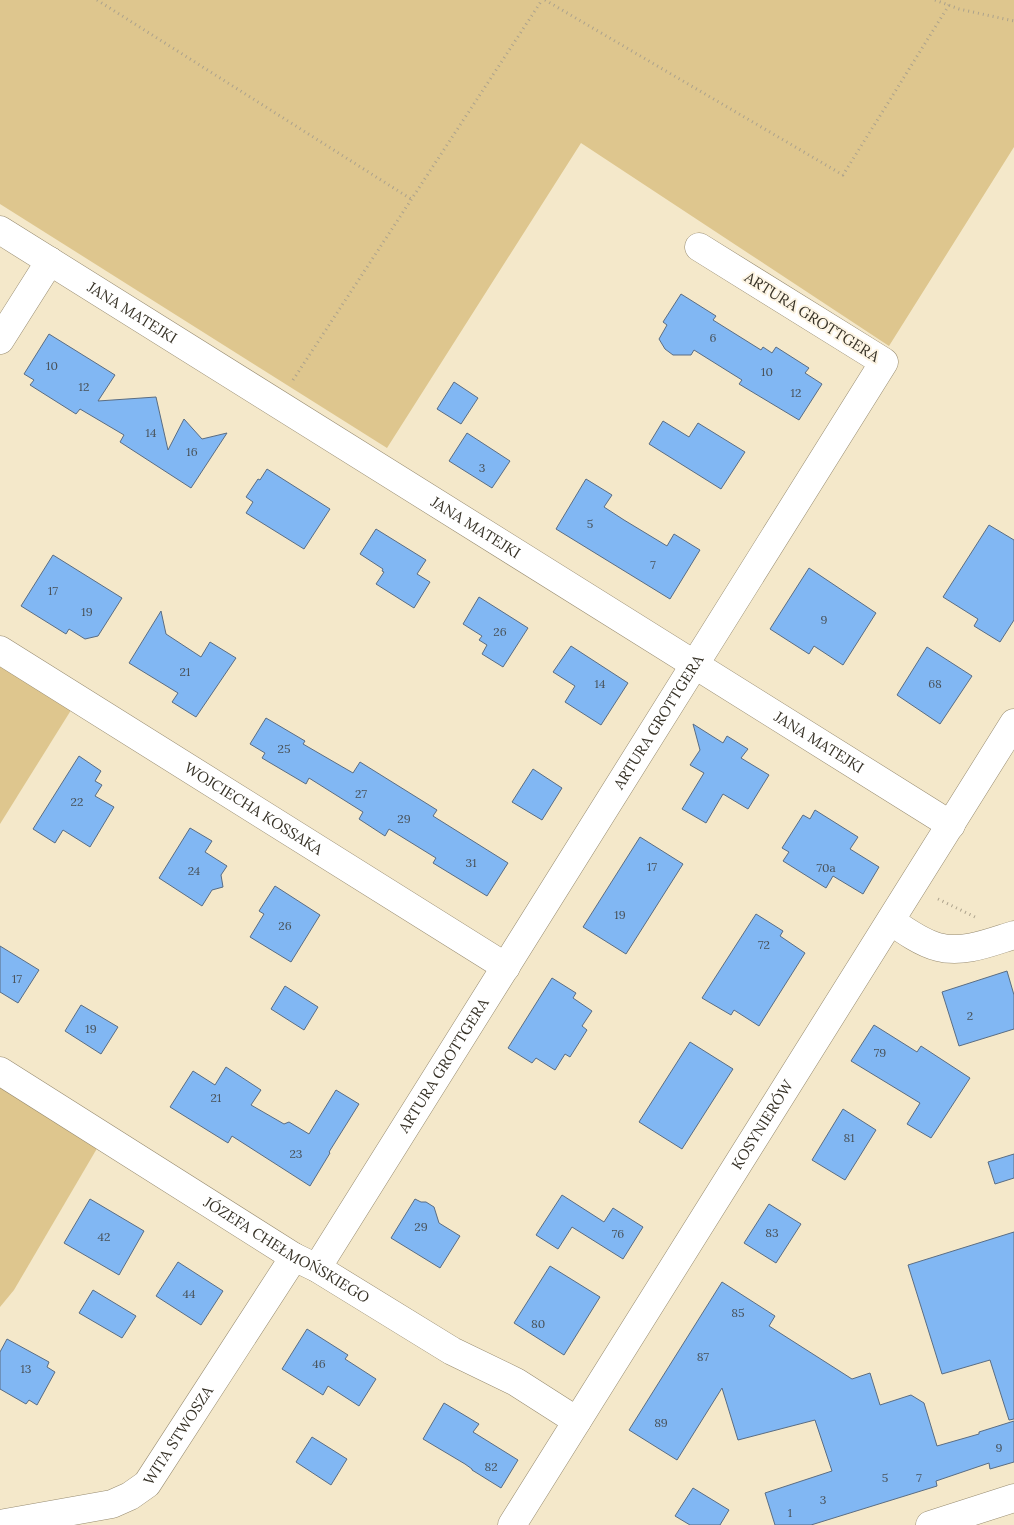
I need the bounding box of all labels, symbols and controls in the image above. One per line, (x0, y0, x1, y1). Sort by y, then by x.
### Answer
street label: ARTURA GROTTGERA (741, 267, 884, 366)
street label: JANA MATEJKI (83, 277, 181, 347)
house number: 6 (710, 330, 717, 345)
house number: 10 (46, 358, 58, 373)
house number: 10 (761, 364, 773, 379)
house number: 12 (79, 379, 89, 394)
house number: 12 (791, 385, 801, 400)
house number: 14 (146, 425, 157, 440)
house number: 16 (186, 444, 198, 459)
house number: 3 (479, 460, 486, 475)
street label: JANA MATEJKI (427, 491, 524, 562)
house number: 5 (587, 516, 593, 531)
house number: 7 (650, 557, 656, 572)
house number: 17 (48, 583, 58, 598)
house number: 19 (81, 604, 93, 619)
house number: 9 (821, 612, 828, 627)
house number: 26 (493, 624, 507, 639)
street label: ARTURA GROTTGERA (608, 650, 708, 794)
house number: 21 (180, 664, 190, 679)
house number: 14 (595, 676, 606, 691)
house number: 68 (928, 676, 942, 691)
street label: JANA MATEJKI (770, 706, 867, 777)
house number: 25 (278, 741, 290, 756)
street label: WOJCIECHA KOSSAKA (181, 758, 327, 859)
house number: 27 (355, 786, 367, 801)
house number: 22 (71, 794, 83, 809)
house number: 29 (397, 811, 411, 826)
house number: 31 (465, 855, 477, 870)
house number: 17 (647, 859, 657, 874)
house number: 70a (816, 860, 836, 875)
house number: 24 (188, 863, 201, 878)
house number: 19 (614, 907, 626, 922)
house number: 26 (278, 918, 292, 933)
house number: 72 (758, 937, 770, 952)
house number: 17 (12, 971, 22, 986)
street label: ARTURA GROTTGERA (394, 994, 493, 1137)
house number: 2 (967, 1008, 973, 1023)
house number: 19 (85, 1021, 97, 1036)
house number: 79 (874, 1045, 886, 1060)
street label: KOSYNIERÓW (727, 1076, 798, 1173)
house number: 21 (211, 1090, 221, 1105)
house number: 81 (843, 1130, 855, 1145)
house number: 23 (290, 1146, 303, 1161)
street label: JÓZEFA CHEŁMOŃSKIEGO (200, 1192, 373, 1307)
house number: 29 (414, 1219, 428, 1234)
house number: 83 (765, 1225, 779, 1240)
house number: 76 (612, 1226, 624, 1241)
house number: 42 (98, 1229, 110, 1244)
house number: 44 (182, 1286, 196, 1301)
house number: 85 (731, 1305, 745, 1320)
house number: 80 (531, 1316, 545, 1331)
house number: 87 (697, 1349, 710, 1364)
house number: 46 (312, 1356, 326, 1371)
house number: 13 (20, 1361, 32, 1376)
street label: WITA STWOSZA (139, 1382, 217, 1488)
house number: 89 (654, 1415, 668, 1430)
house number: 9 (996, 1440, 1003, 1455)
house number: 82 (484, 1459, 498, 1474)
house number: 5 (882, 1470, 888, 1485)
house number: 7 (916, 1470, 922, 1485)
house number: 3 (820, 1492, 827, 1507)
house number: 1 (788, 1505, 792, 1520)

